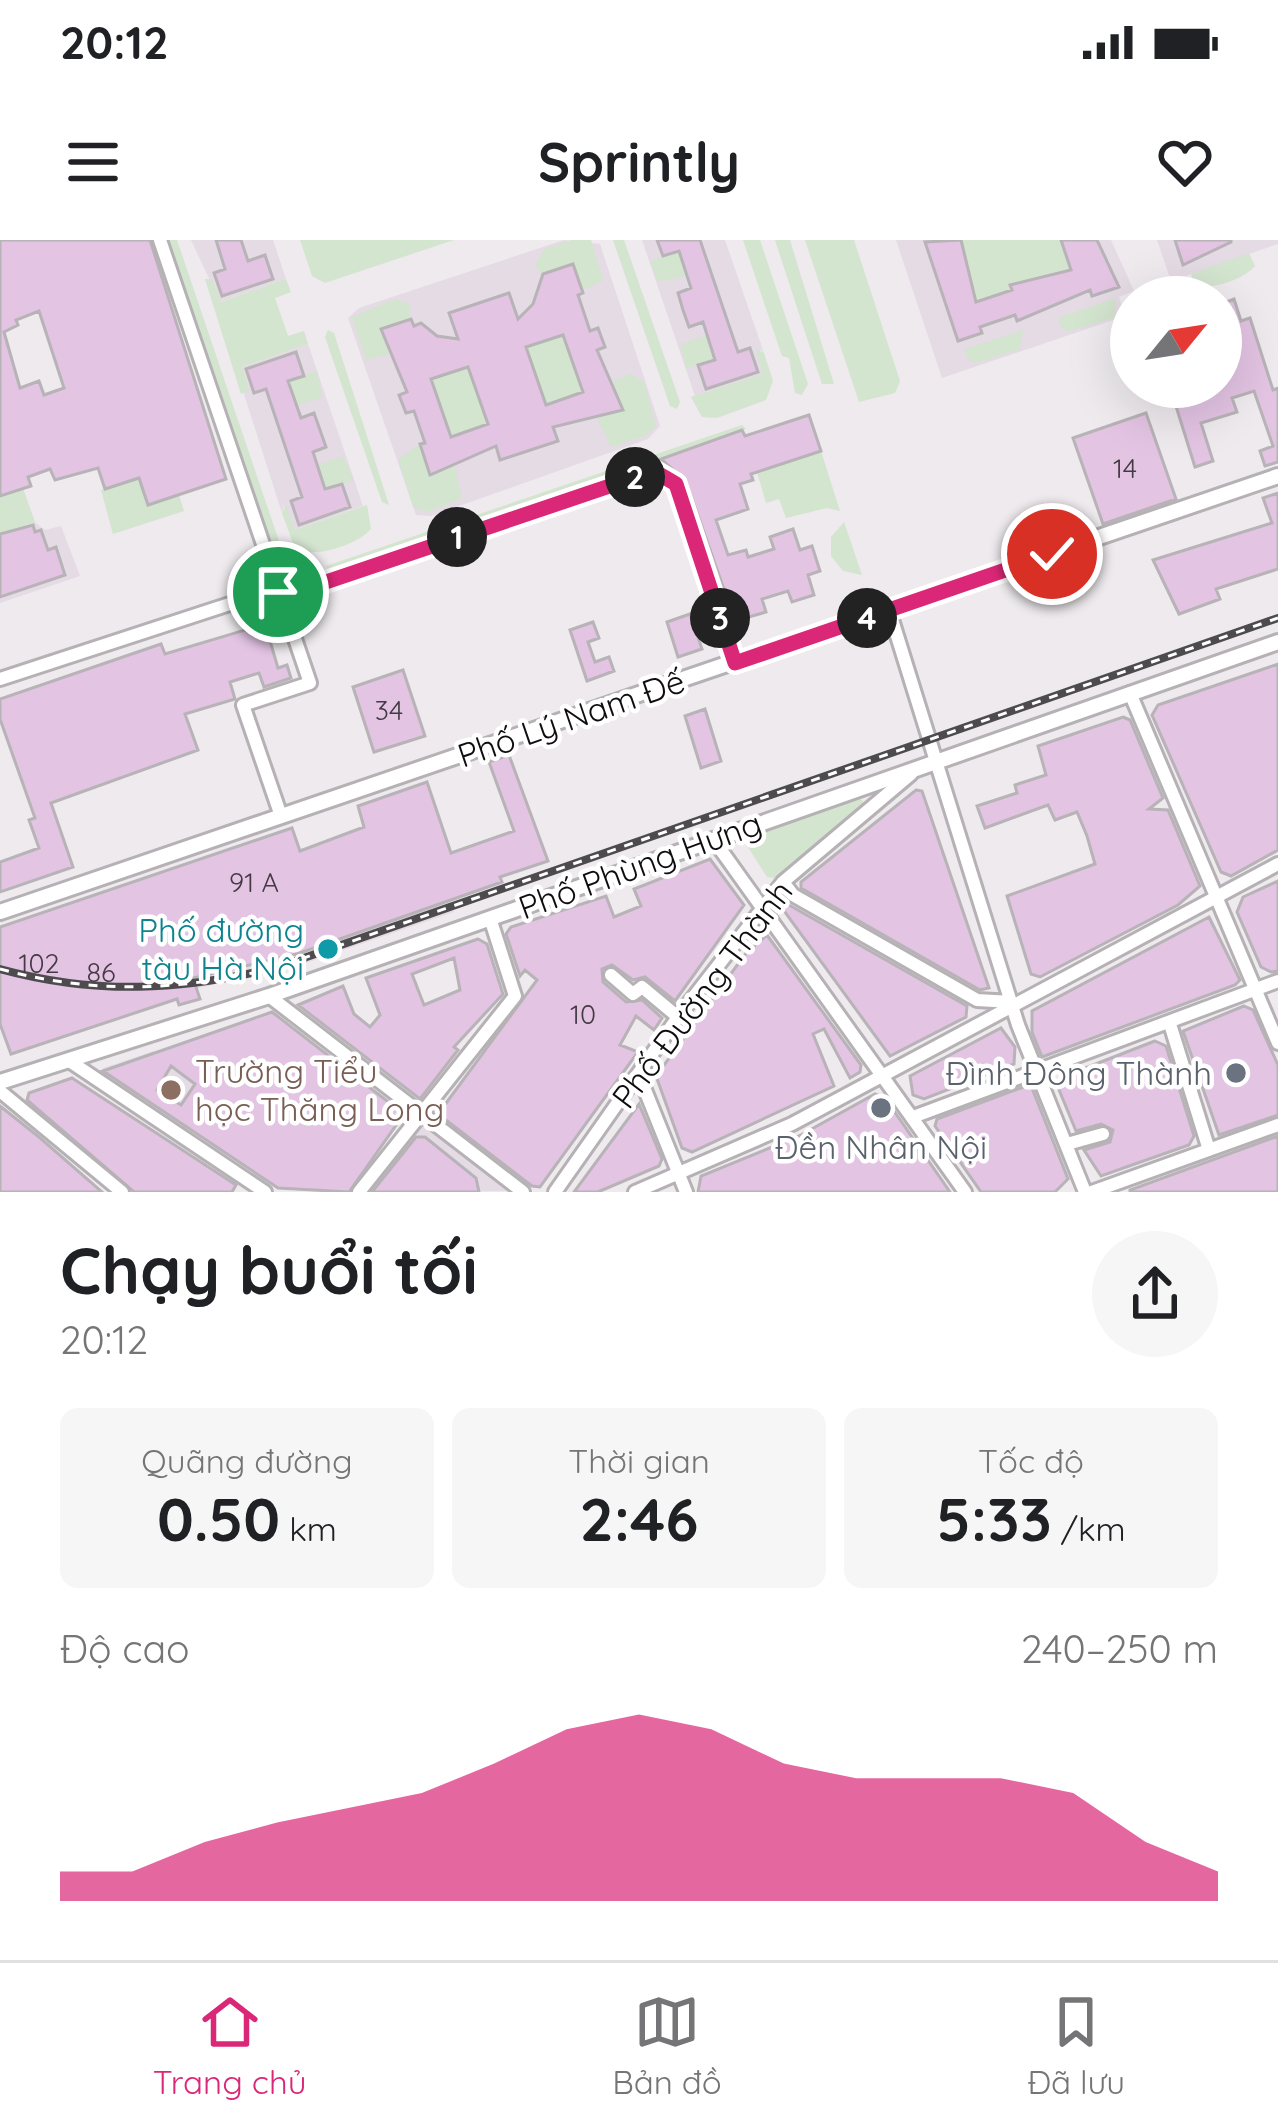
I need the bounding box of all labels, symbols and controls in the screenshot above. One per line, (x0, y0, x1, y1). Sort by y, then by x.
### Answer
text: 20:12 (60, 14, 169, 70)
text: Sprintly (538, 128, 740, 196)
icon: menu (60, 129, 126, 195)
icon: heart (1152, 129, 1218, 195)
north arrow (1110, 276, 1242, 408)
map controls (1110, 276, 1242, 408)
pin: 2 (605, 447, 665, 507)
house number: 14 (1113, 451, 1137, 485)
text: 2 (626, 456, 644, 497)
pin (1001, 503, 1103, 605)
pin: 1 (427, 507, 487, 567)
text: 1 (451, 516, 463, 557)
icon: check (1019, 521, 1085, 587)
pin (227, 541, 329, 643)
icon: arrive (245, 559, 311, 625)
pin: 3 (690, 588, 750, 648)
pin: 4 (837, 588, 897, 648)
text: 3 (711, 597, 729, 638)
text: 4 (857, 597, 877, 638)
street label: Phố Lý Nam Đế (452, 659, 690, 776)
house number: 34 (375, 693, 403, 727)
street label: Phố Phùng Hưng (513, 802, 767, 927)
house number: 91 A (229, 865, 279, 899)
street label: Phố Đường Thành (602, 872, 801, 1116)
place label: Phố đường tàu Hà Nội (138, 909, 304, 988)
marker: Phố đường tàu Hà Nội (315, 936, 341, 962)
house number: 102 (18, 946, 60, 980)
house number: 86 (86, 955, 116, 989)
house number: 10 (570, 997, 596, 1031)
place label: Trường Tiểu học Thăng Long (195, 1050, 444, 1129)
place label: Đình Đông Thành (946, 1052, 1212, 1093)
marker: Đình Đông Thành (1223, 1060, 1249, 1086)
marker: Trường Tiểu học Thăng Long (158, 1077, 184, 1103)
marker: Đền Nhân Nội (868, 1095, 894, 1121)
place label: Đền Nhân Nội (775, 1126, 987, 1167)
text: Chạy buổi tối (60, 1228, 478, 1311)
button: share (1092, 1231, 1218, 1357)
text: 20:12 (60, 1315, 148, 1364)
text: Quãng đường (141, 1440, 353, 1481)
text: Thời gian (568, 1440, 710, 1481)
text: Tốc độ (978, 1440, 1084, 1481)
text: 0.50 (157, 1481, 280, 1556)
text: 2:46 (580, 1481, 698, 1556)
text: 5:33 (936, 1481, 1052, 1556)
text: km (280, 1508, 337, 1549)
text: /km (1052, 1508, 1126, 1549)
text: Độ cao (60, 1624, 190, 1673)
text: 240–250 m (1021, 1624, 1218, 1673)
tab: Trang chủ (153, 1989, 306, 2102)
tab: Bản đồ (612, 1989, 722, 2102)
tab: Đã lưu (1027, 1989, 1125, 2102)

